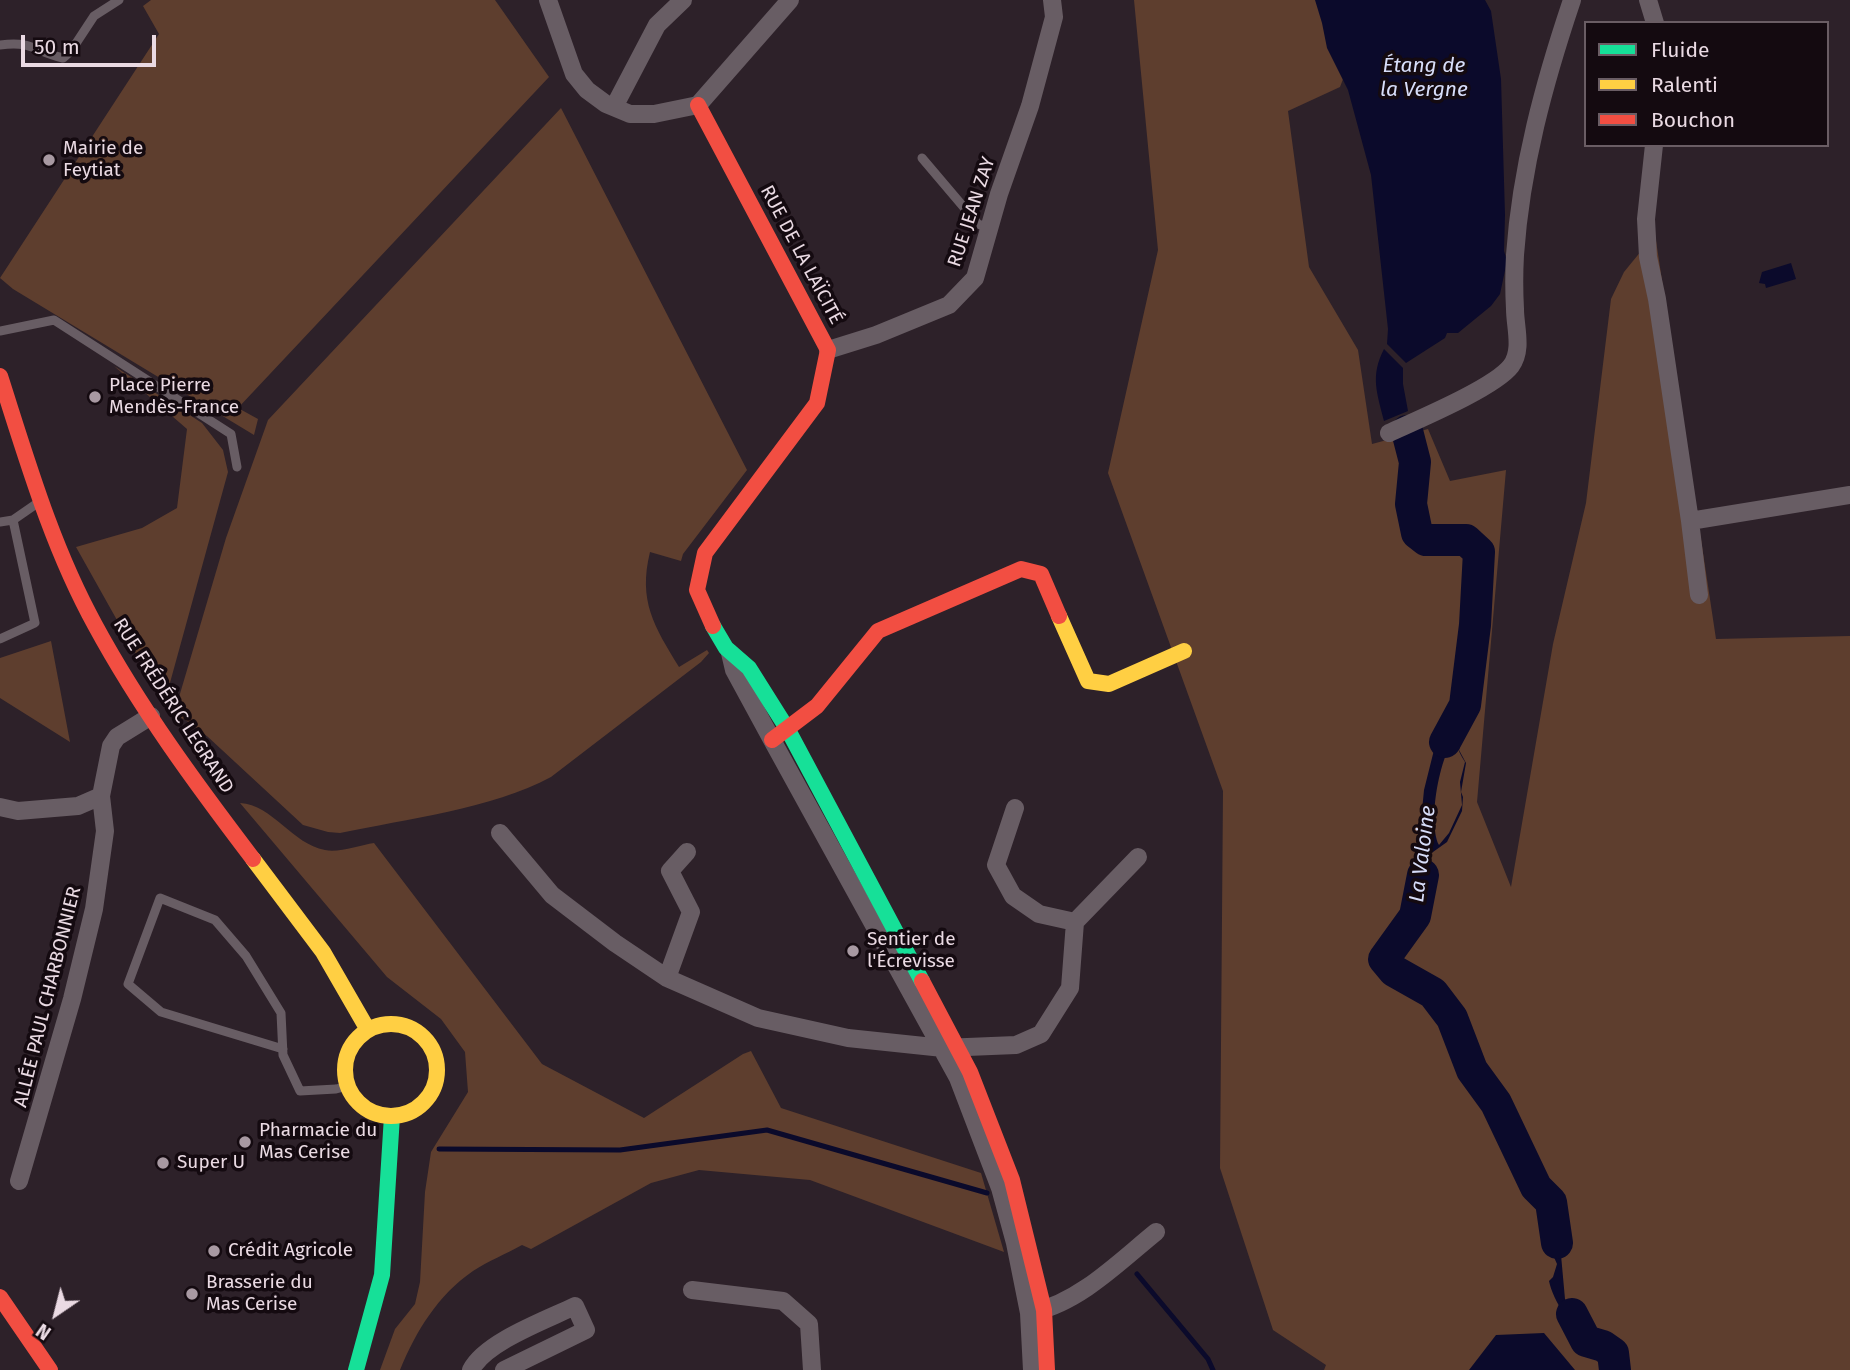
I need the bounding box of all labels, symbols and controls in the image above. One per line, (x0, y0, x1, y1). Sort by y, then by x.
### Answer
scale bar (24, 21, 159, 65)
legend (1584, 21, 1829, 147)
text: 50 m (34, 34, 80, 60)
text: Fluide (1651, 37, 1709, 63)
water label: Étang de la Vergne (1380, 53, 1468, 103)
text: Ralenti (1651, 72, 1718, 98)
text: Bouchon (1651, 107, 1735, 133)
place label: Mairie de Feytiat (63, 138, 143, 182)
marker: Mairie de Feytiat (41, 152, 57, 168)
street label: RUE JEAN ZAY (943, 154, 1001, 270)
street label: RUE DE LA LAÏCITÉ (755, 182, 847, 328)
place label: Place Pierre Mendès-France (109, 375, 239, 419)
marker: Place Pierre Mendès-France (87, 389, 103, 405)
street label: RUE FRÉDÉRIC LEGRAND (108, 614, 238, 798)
water label: La Valoine (1405, 804, 1441, 904)
street label: ALLÉE PAUL CHARBONNIER (10, 884, 86, 1110)
place label: Sentier de l'Écrevisse (867, 929, 956, 973)
marker: Sentier de l'Écrevisse (845, 943, 861, 959)
place label: Pharmacie du Mas Cerise (259, 1120, 377, 1164)
marker: Pharmacie du Mas Cerise (237, 1134, 253, 1150)
place label: Super U (177, 1152, 245, 1174)
marker: Super U (155, 1155, 171, 1171)
place label: Crédit Agricole (228, 1240, 353, 1262)
marker: Crédit Agricole (206, 1243, 222, 1259)
place label: Brasserie du Mas Cerise (206, 1272, 313, 1316)
north arrow (21, 1279, 91, 1349)
marker: Brasserie du Mas Cerise (184, 1286, 200, 1302)
text: N (32, 1319, 55, 1345)

